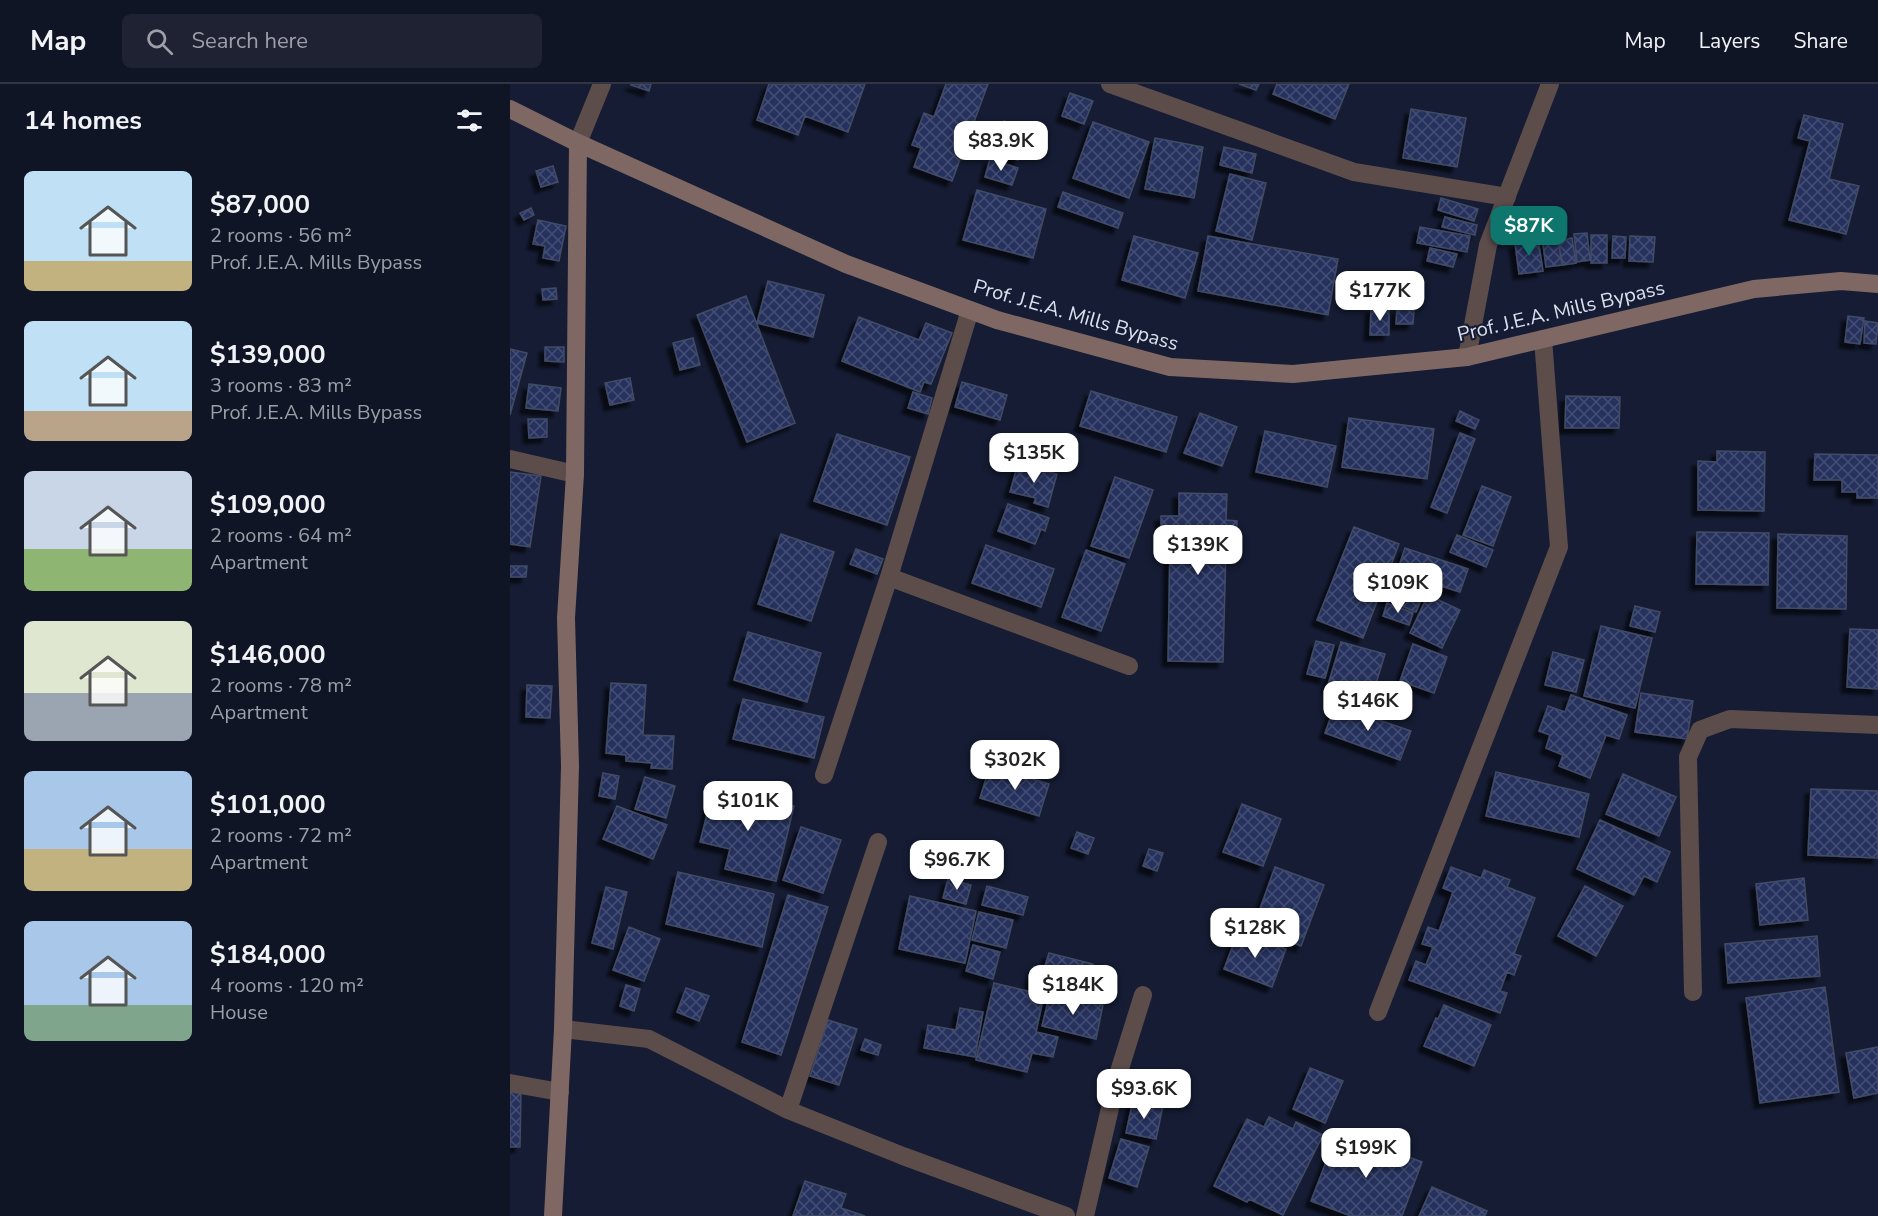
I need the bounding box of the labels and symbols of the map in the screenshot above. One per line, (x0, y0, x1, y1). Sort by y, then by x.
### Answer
pin: $83.9K (952, 121, 1050, 172)
pin: $87K (1493, 206, 1565, 257)
pin: $177K (1338, 271, 1422, 322)
street label: Prof. J.E.A. Mills Bypass (970, 273, 1182, 357)
street label: Prof. J.E.A. Mills Bypass (1455, 274, 1667, 348)
pin: $135K (992, 433, 1076, 484)
pin: $139K (1156, 525, 1240, 576)
pin: $109K (1356, 563, 1440, 614)
pin: $146K (1326, 681, 1410, 732)
pin: $302K (973, 740, 1057, 791)
pin: $101K (706, 781, 790, 832)
pin: $96.7K (908, 840, 1006, 891)
pin: $128K (1213, 908, 1297, 959)
pin: $184K (1031, 965, 1115, 1016)
pin: $93.6K (1095, 1069, 1193, 1120)
pin: $199K (1324, 1128, 1408, 1179)

